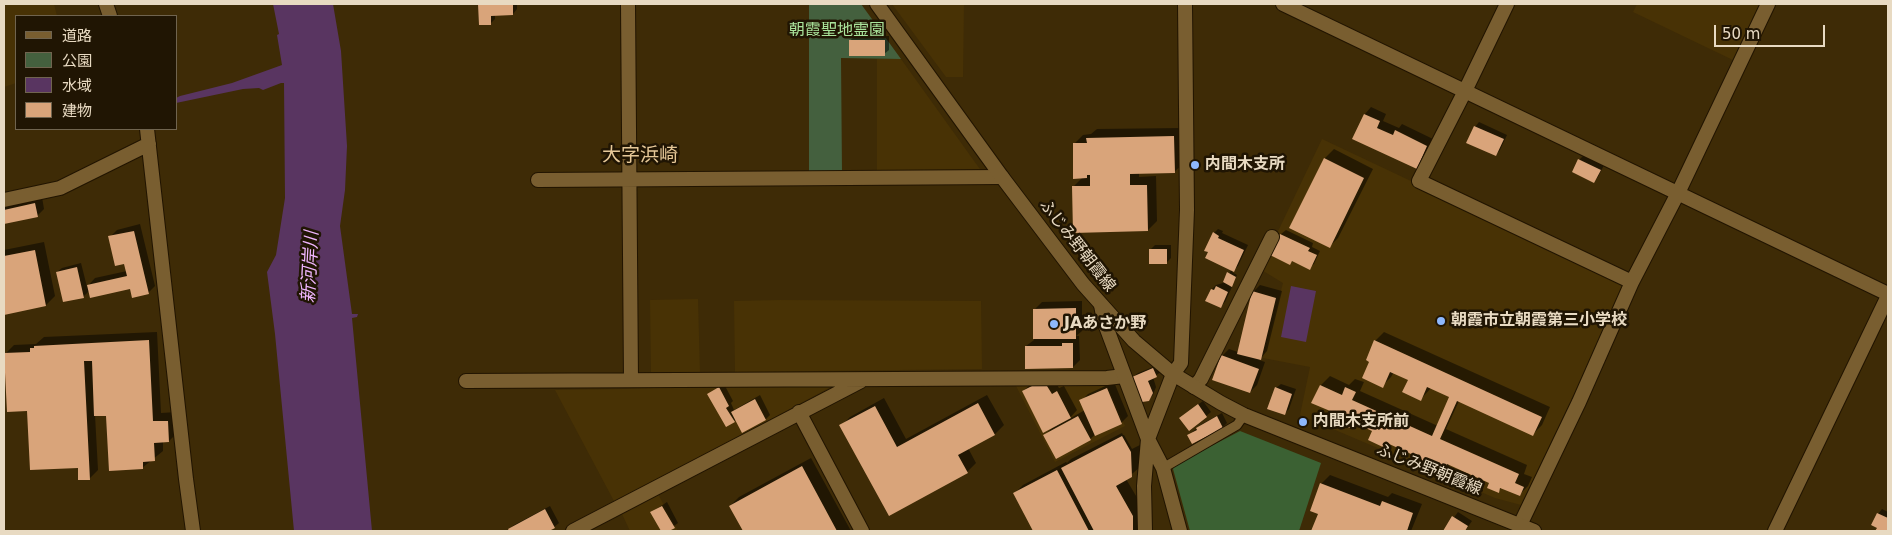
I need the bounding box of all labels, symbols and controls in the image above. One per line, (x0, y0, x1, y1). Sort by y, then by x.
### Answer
legend (15, 15, 178, 130)
scale bar (1717, 15, 1828, 47)
park label: 朝霞聖地霊園 (789, 21, 885, 41)
text: 50 m (1722, 25, 1760, 43)
text: 道路 (62, 27, 92, 45)
text: 公園 (62, 52, 92, 70)
text: 水域 (62, 77, 92, 95)
text: 建物 (62, 102, 92, 120)
district label: 大字浜崎 (602, 145, 678, 167)
place label: 内間木支所 (1205, 155, 1285, 175)
marker: 内間木支所 (1189, 159, 1201, 171)
street label: ふじみ野朝霞線 (1035, 196, 1119, 296)
water label: 新河岸川 (298, 230, 324, 304)
place label: 朝霞市立朝霞第三小学校 (1451, 311, 1627, 331)
place label: JAあさか野 (1064, 314, 1146, 334)
marker: 朝霞市立朝霞第三小学校 (1435, 315, 1447, 327)
marker: JAあさか野 (1048, 318, 1060, 330)
place label: 内間木支所前 (1313, 412, 1409, 432)
marker: 内間木支所前 (1297, 416, 1309, 428)
street label: ふじみ野朝霞線 (1373, 440, 1485, 500)

